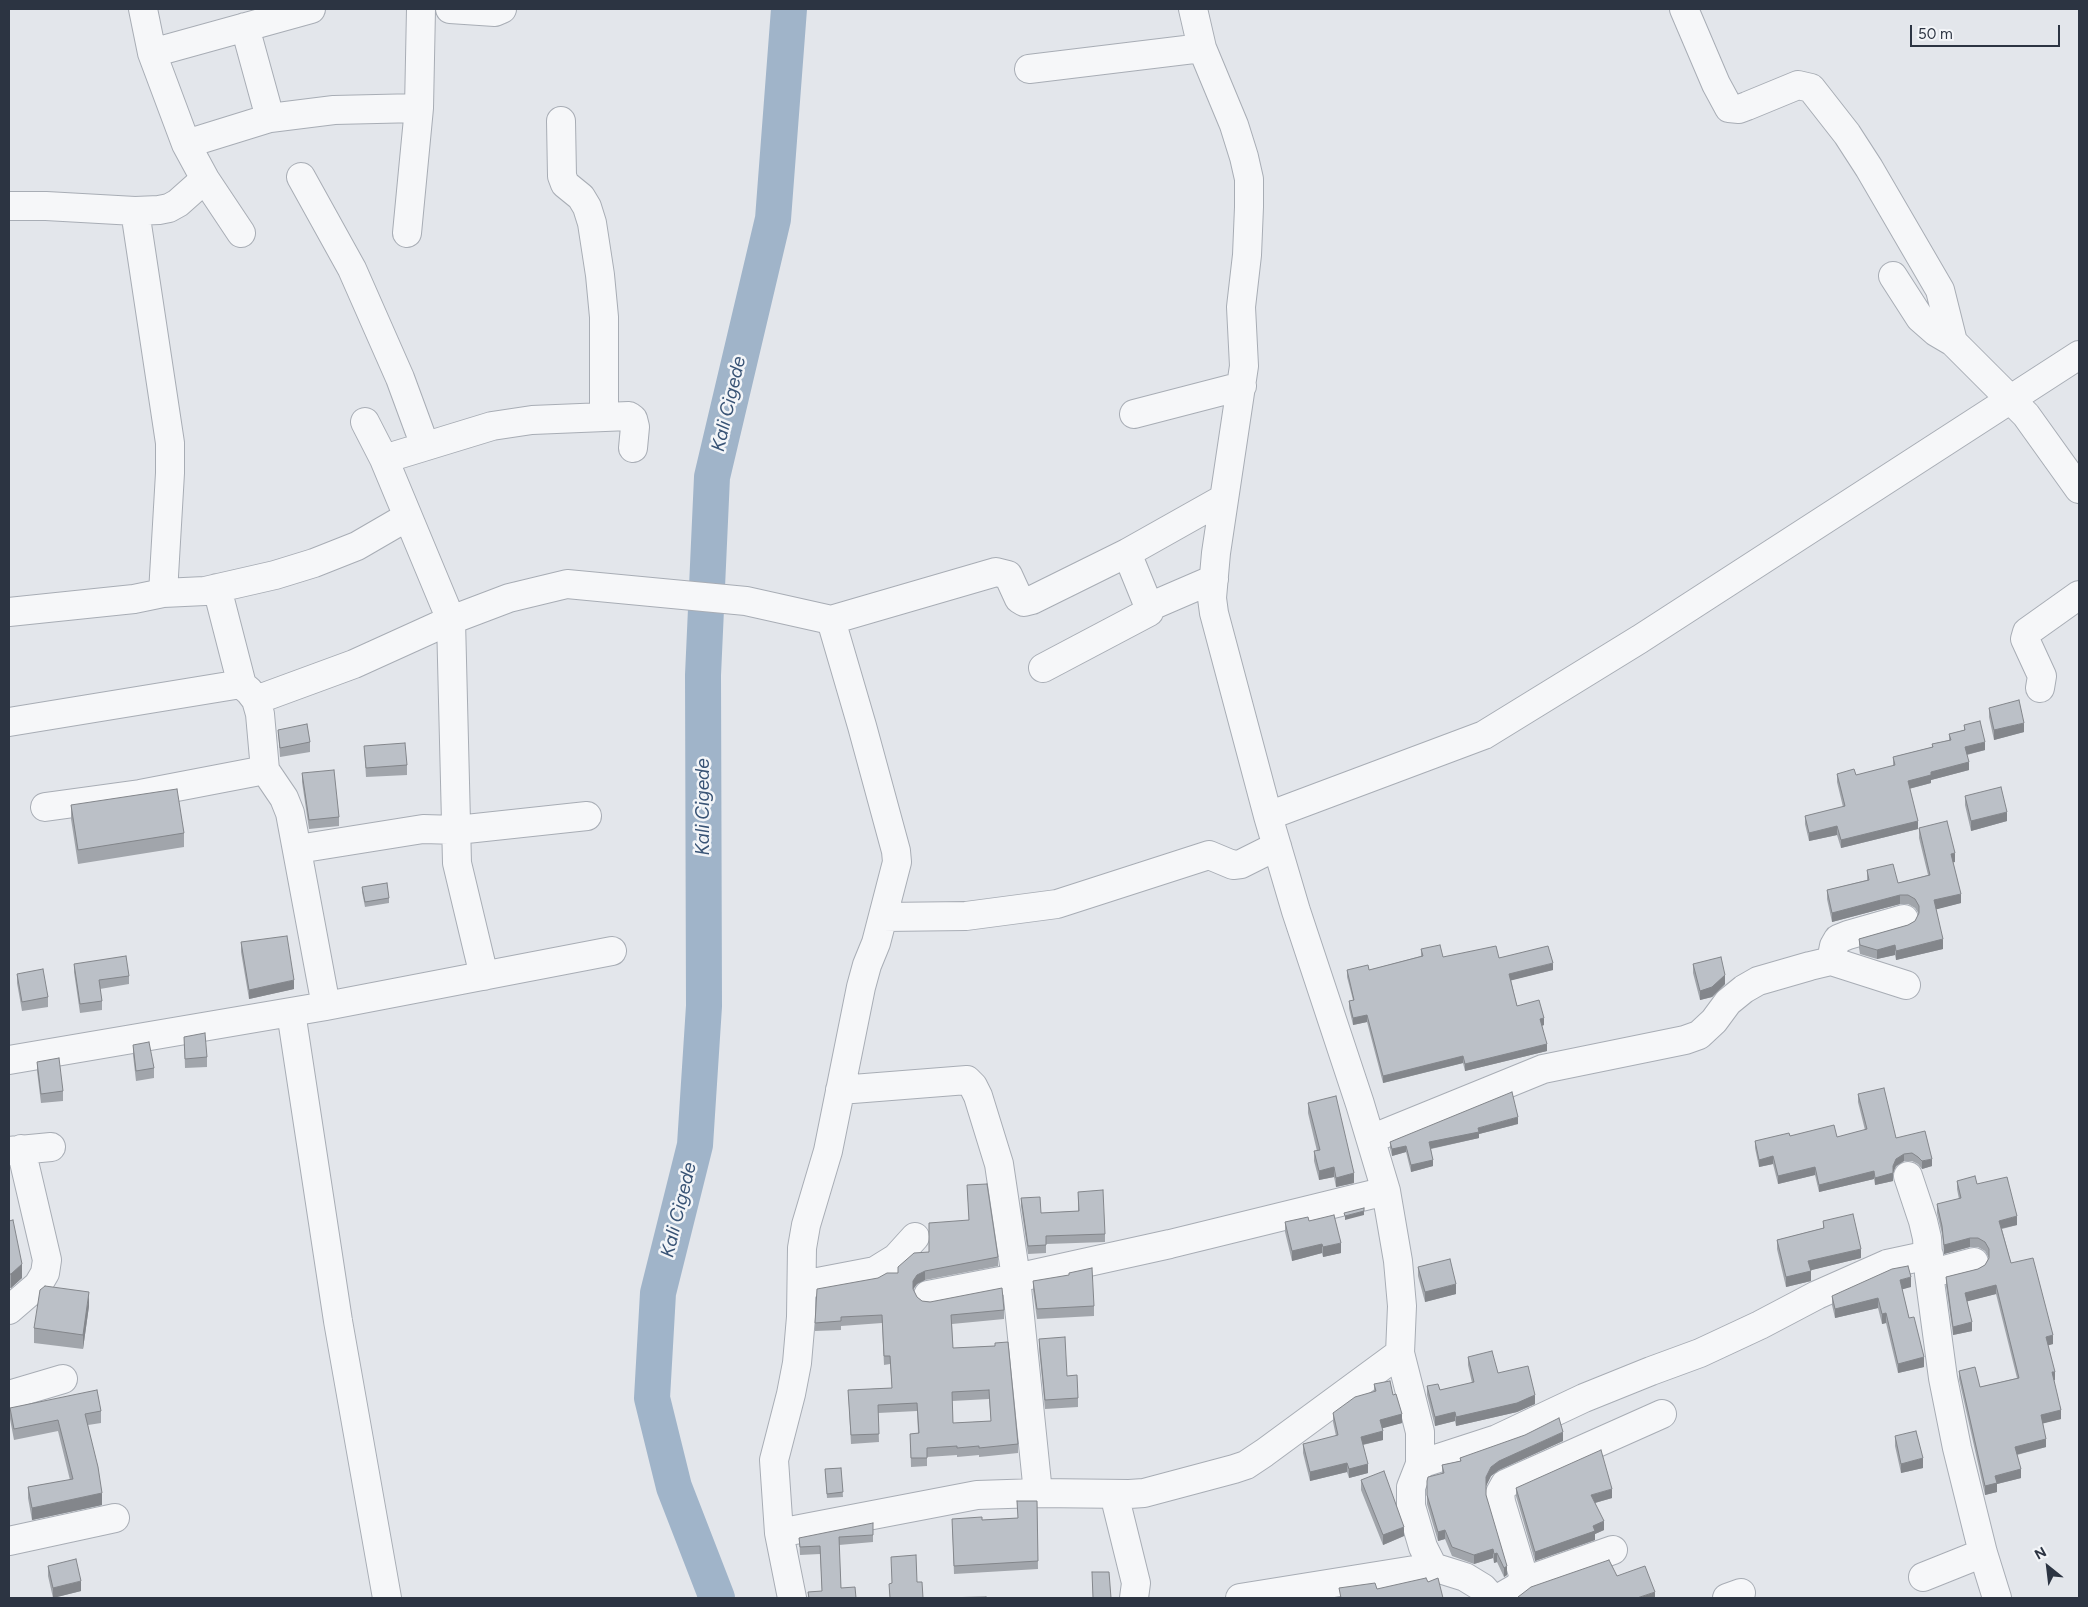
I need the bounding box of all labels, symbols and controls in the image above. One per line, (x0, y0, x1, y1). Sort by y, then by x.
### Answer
scale bar (1913, 15, 2063, 47)
text: 50 m (1918, 25, 1953, 43)
water label: Kali Cigede (707, 354, 751, 454)
water label: Kali Cigede (692, 758, 714, 856)
water label: Kali Cigede (656, 1160, 702, 1260)
north arrow (2023, 1542, 2073, 1592)
text: N (2032, 1543, 2049, 1564)

